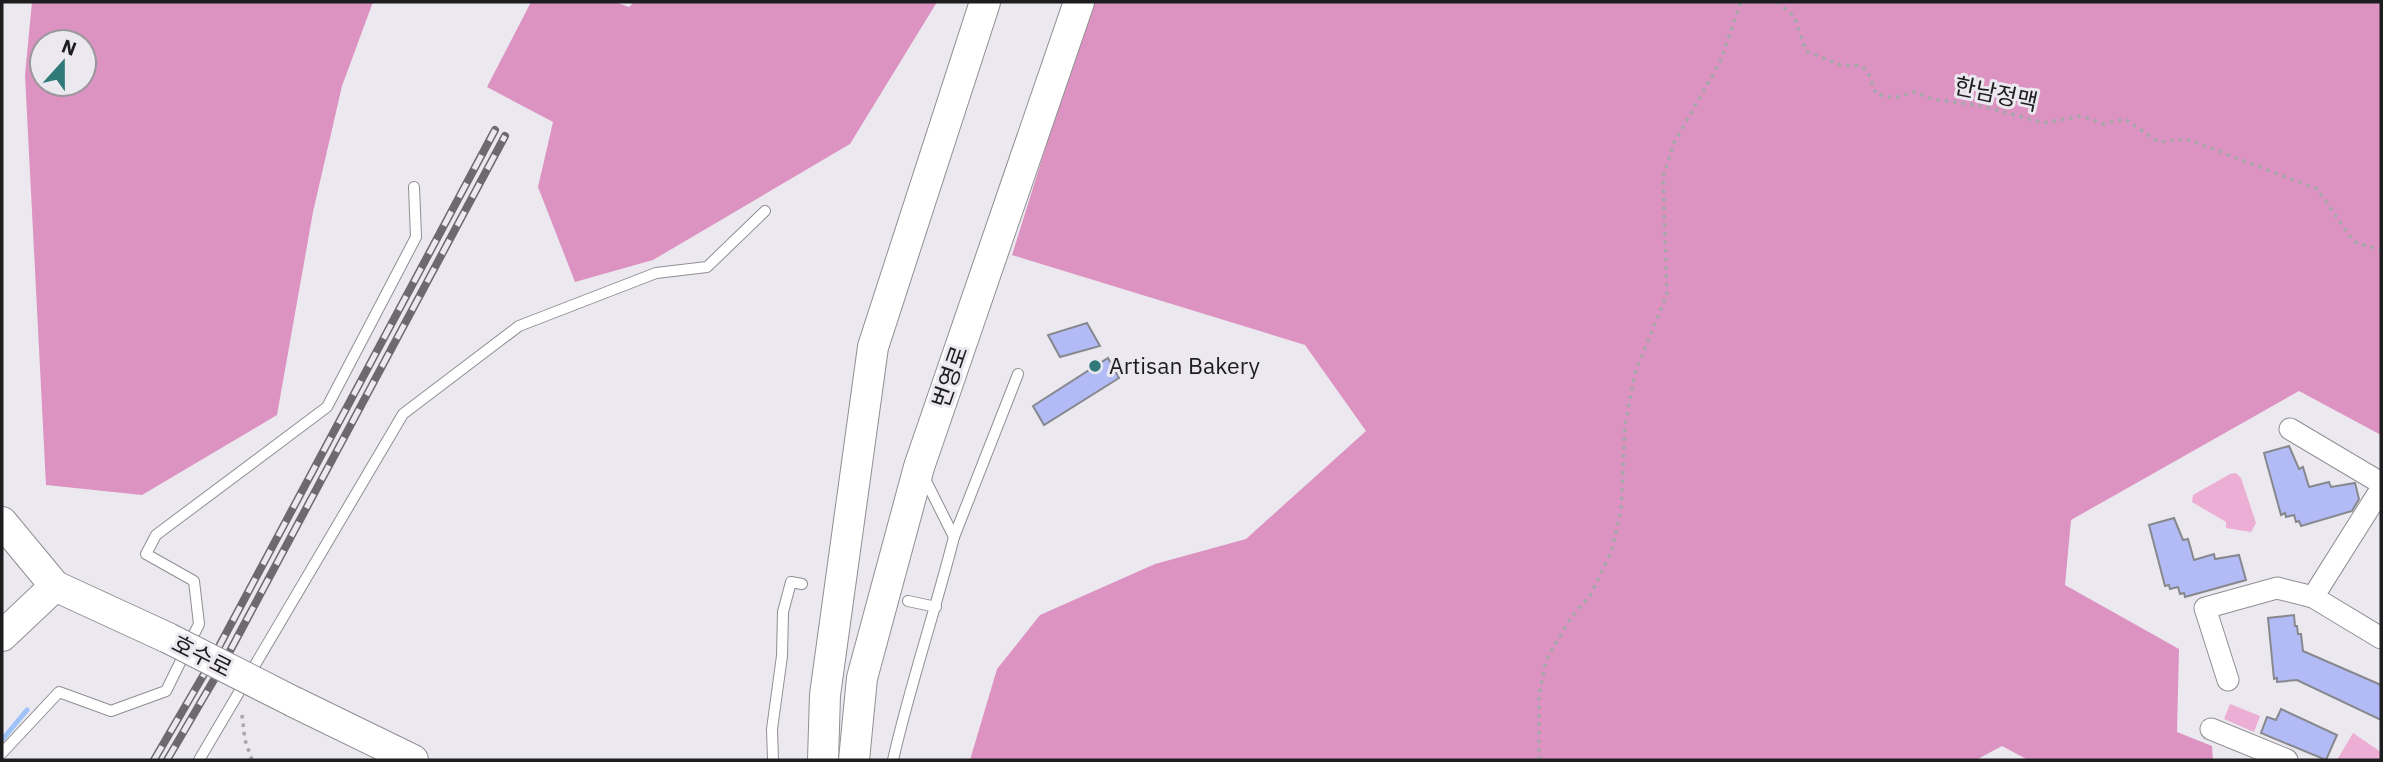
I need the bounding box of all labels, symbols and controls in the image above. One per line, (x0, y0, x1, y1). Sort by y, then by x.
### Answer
north arrow (28, 28, 98, 98)
text: N (58, 33, 80, 61)
street label: 한남정맥 (1952, 70, 2041, 116)
street label: 번영로 (925, 342, 974, 412)
place label: Artisan Bakery (1109, 350, 1260, 380)
marker: Artisan Bakery (1087, 358, 1103, 374)
street label: 호수로 (167, 627, 238, 683)

